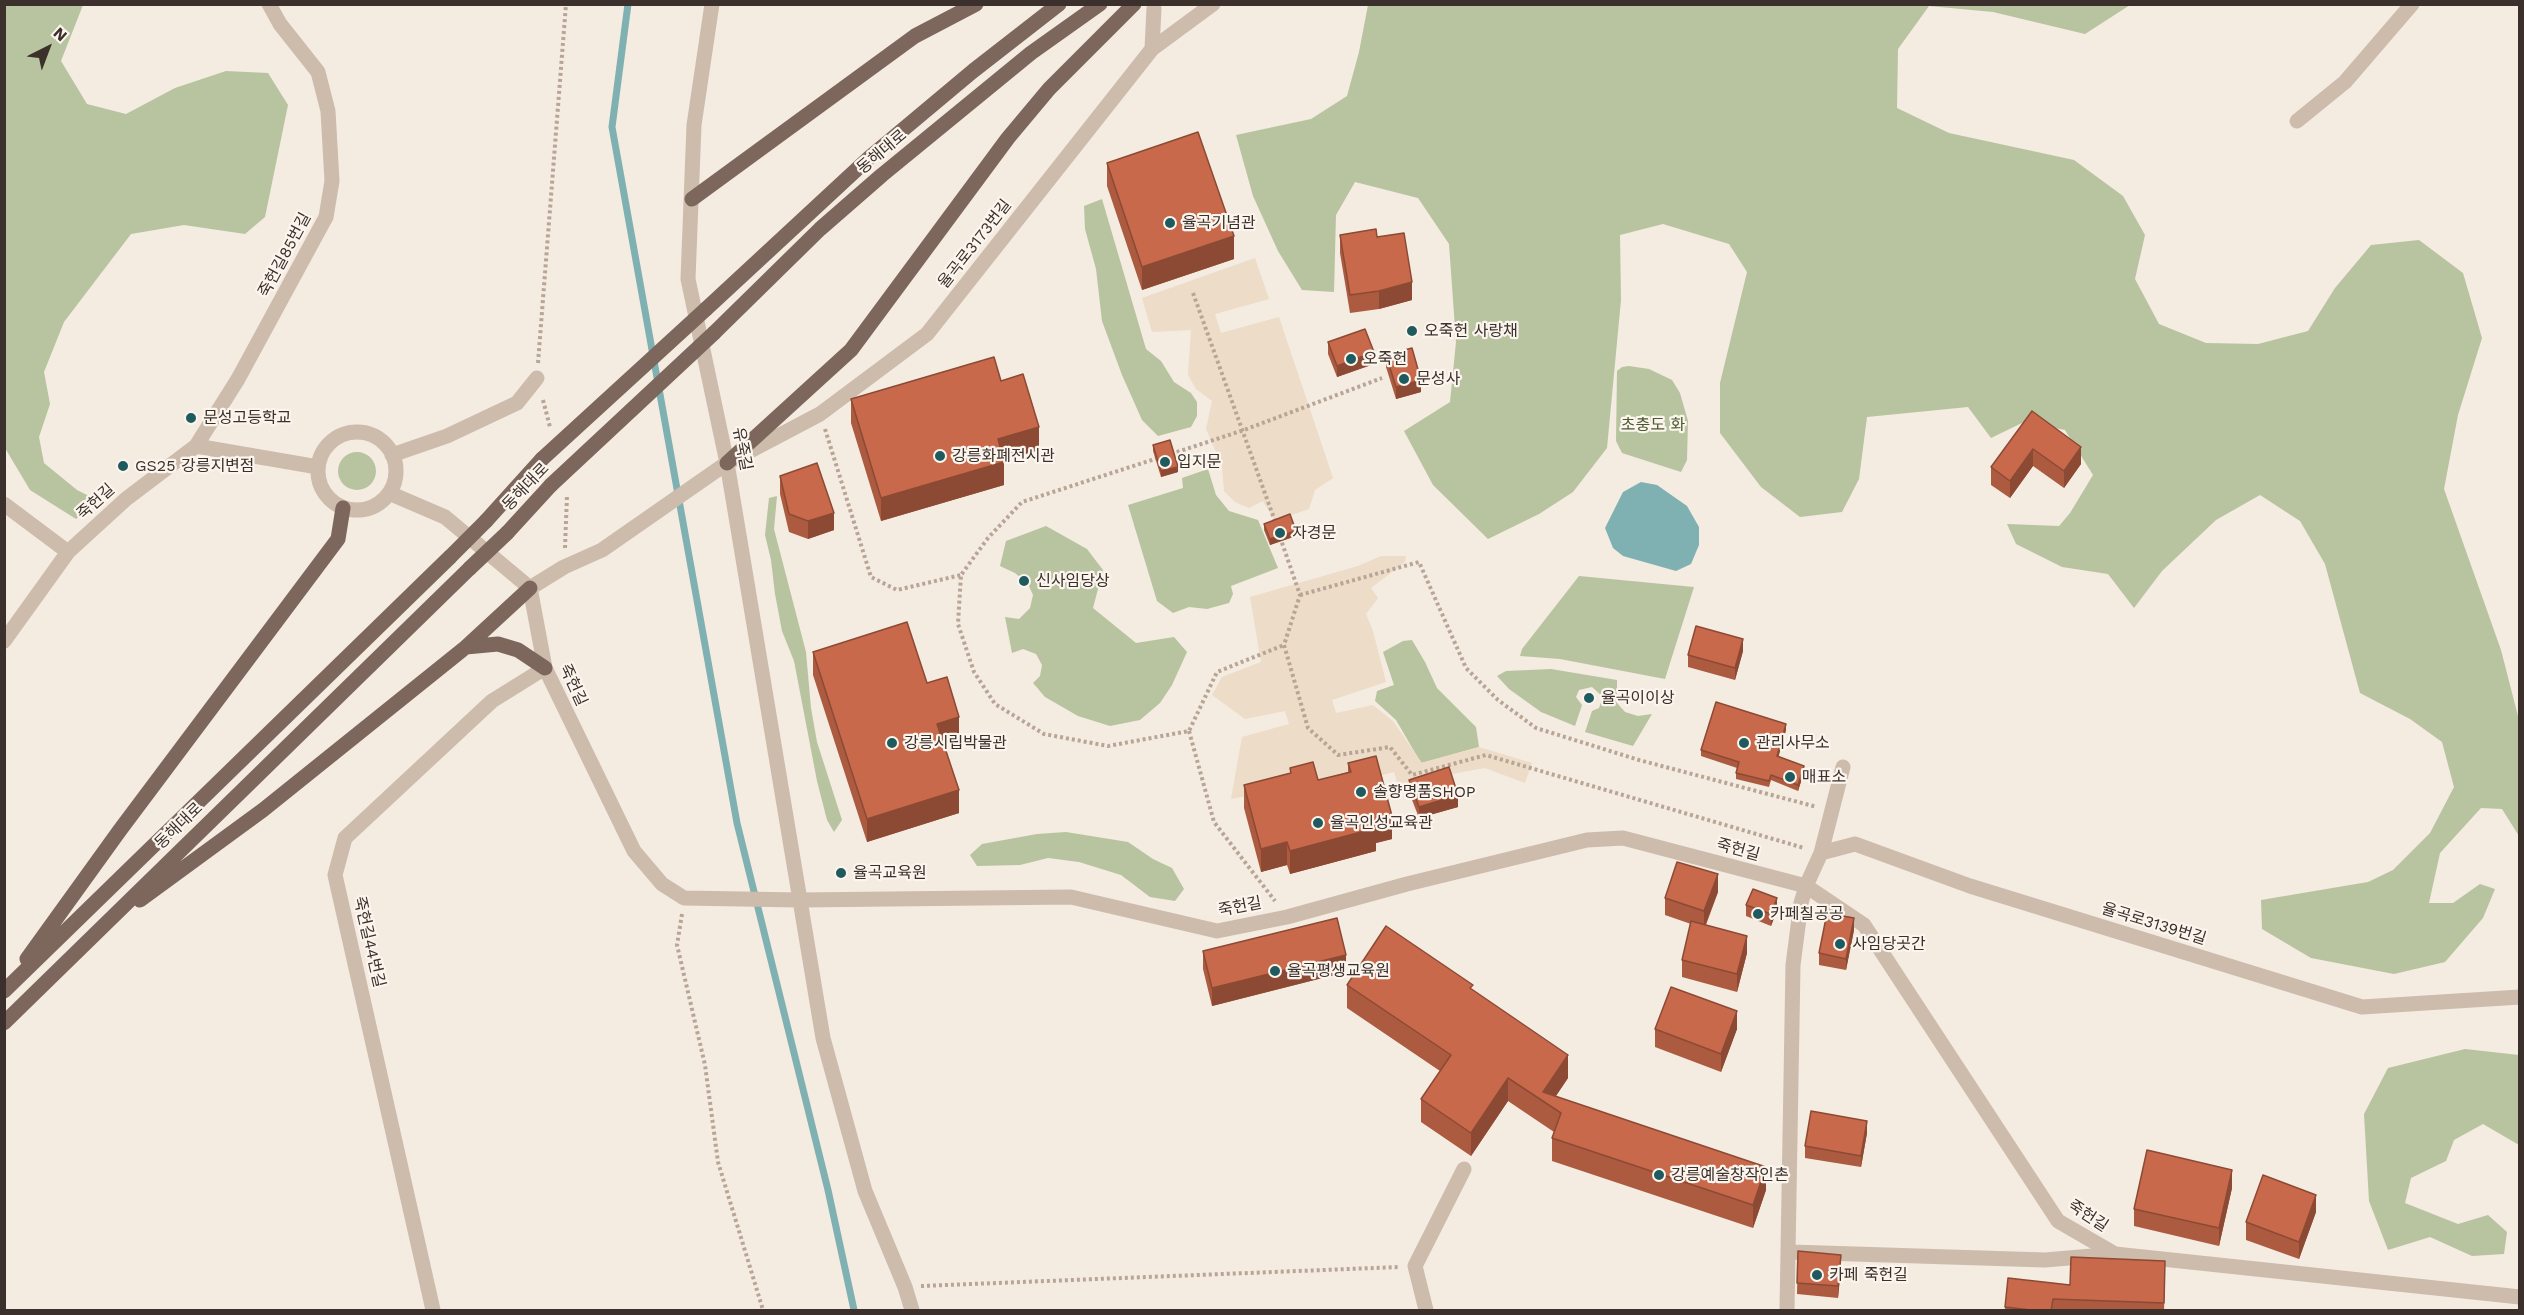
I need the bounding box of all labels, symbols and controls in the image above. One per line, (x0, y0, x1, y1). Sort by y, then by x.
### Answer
north arrow (18, 18, 78, 78)
text: N (50, 23, 71, 45)
street label: 동해대로 (853, 126, 911, 178)
street label: 율곡로3173번길 (934, 196, 1016, 292)
street label: 죽헌길85번길 (255, 210, 315, 300)
place label: 율곡기념관 (1182, 213, 1256, 233)
marker: 율곡기념관 (1163, 216, 1177, 230)
place label: 오죽헌 사랑채 (1424, 321, 1518, 341)
marker: 오죽헌 사랑채 (1405, 324, 1419, 338)
place label: 오죽헌 (1363, 349, 1407, 369)
marker: 오죽헌 (1344, 352, 1358, 366)
place label: 문성사 (1416, 369, 1460, 389)
marker: 문성사 (1397, 372, 1411, 386)
place label: 문성고등학교 (203, 408, 291, 428)
marker: 문성고등학교 (184, 411, 198, 425)
park label: 초충도 화 (1621, 415, 1685, 435)
street label: 유죽길 (728, 425, 756, 473)
place label: 강릉화폐전시관 (952, 446, 1055, 466)
marker: 강릉화폐전시관 (933, 449, 947, 463)
place label: 입지문 (1177, 452, 1221, 472)
marker: 입지문 (1158, 455, 1172, 469)
place label: GS25 강릉지변점 (135, 456, 255, 476)
marker: GS25 강릉지변점 (116, 459, 130, 473)
street label: 동해대로 (499, 459, 553, 515)
street label: 죽헌길 (73, 480, 119, 524)
place label: 자경문 (1292, 523, 1336, 543)
marker: 자경문 (1273, 526, 1287, 540)
place label: 신사임당상 (1036, 571, 1110, 591)
marker: 신사임당상 (1017, 574, 1031, 588)
street label: 죽헌길 (555, 661, 591, 709)
place label: 율곡이이상 (1601, 688, 1675, 708)
marker: 율곡이이상 (1582, 691, 1596, 705)
place label: 강릉시립박물관 (904, 733, 1007, 753)
place label: 관리사무소 (1756, 733, 1830, 753)
marker: 강릉시립박물관 (885, 736, 899, 750)
marker: 관리사무소 (1737, 736, 1751, 750)
place label: 매표소 (1802, 767, 1846, 787)
marker: 매표소 (1783, 770, 1797, 784)
place label: 솔향명품SHOP (1373, 782, 1476, 802)
marker: 솔향명품SHOP (1354, 785, 1368, 799)
street label: 동해대로 (151, 799, 207, 853)
place label: 율곡인성교육관 (1330, 813, 1433, 833)
marker: 율곡인성교육관 (1311, 816, 1325, 830)
street label: 죽헌길 (1714, 835, 1762, 865)
place label: 율곡교육원 (853, 863, 927, 883)
marker: 율곡교육원 (834, 866, 848, 880)
street label: 죽헌길 (1216, 893, 1264, 921)
street label: 죽헌길44번길 (349, 894, 389, 990)
street label: 율곡로3139번길 (2099, 899, 2209, 949)
place label: 카페칠공공 (1770, 904, 1844, 924)
marker: 카페칠공공 (1751, 907, 1765, 921)
place label: 사임당곳간 (1852, 934, 1926, 954)
marker: 사임당곳간 (1833, 937, 1847, 951)
place label: 율곡평생교육원 (1287, 961, 1390, 981)
marker: 율곡평생교육원 (1268, 964, 1282, 978)
place label: 강릉예술창작인촌 (1671, 1165, 1789, 1185)
marker: 강릉예술창작인촌 (1652, 1168, 1666, 1182)
street label: 죽헌길 (2064, 1196, 2112, 1236)
place label: 카페 죽헌길 (1829, 1265, 1908, 1285)
marker: 카페 죽헌길 (1810, 1268, 1824, 1282)

